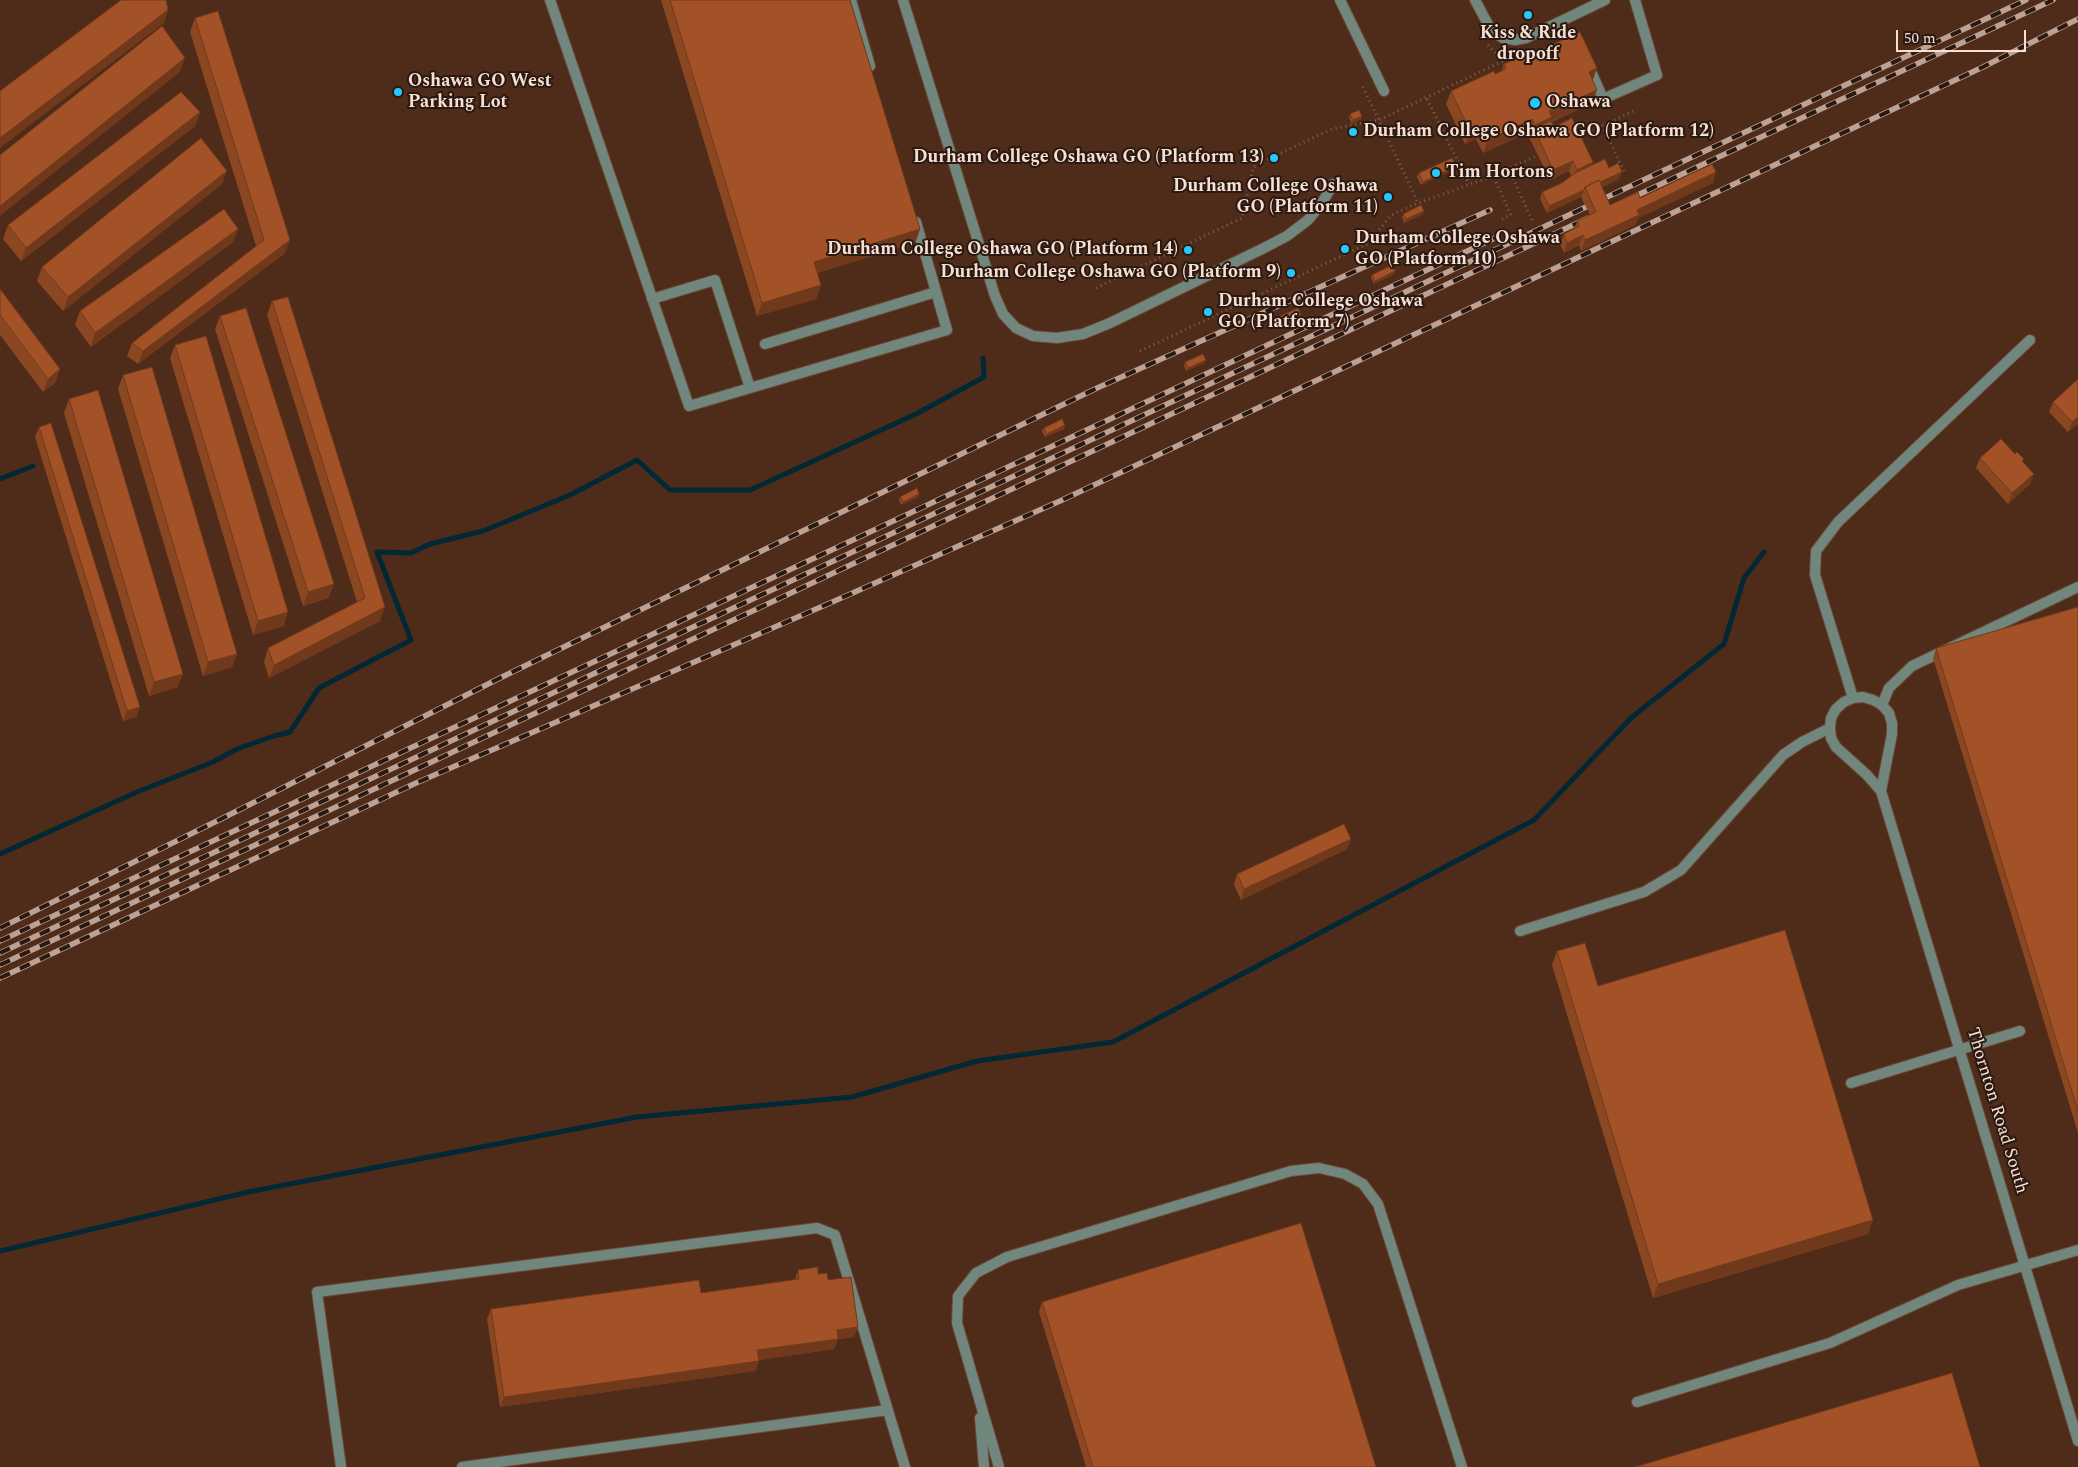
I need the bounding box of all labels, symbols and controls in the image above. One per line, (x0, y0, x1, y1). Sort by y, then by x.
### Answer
marker: Kiss & Ride dropoff (1522, 9, 1534, 21)
scale bar (1898, 20, 2028, 52)
place label: Kiss & Ride dropoff (1480, 23, 1576, 66)
text: 50 m (1904, 27, 1936, 50)
place label: Oshawa GO West Parking Lot (408, 71, 552, 114)
marker: Oshawa GO West Parking Lot (392, 86, 404, 98)
place label: Oshawa (1546, 92, 1611, 114)
marker: Oshawa (1528, 96, 1542, 110)
place label: Durham College Oshawa GO (Platform 12) (1363, 121, 1714, 143)
marker: Durham College Oshawa GO (Platform 12) (1347, 126, 1359, 138)
place label: Durham College Oshawa GO (Platform 13) (913, 147, 1264, 169)
marker: Durham College Oshawa GO (Platform 13) (1268, 152, 1280, 164)
place label: Tim Hortons (1446, 162, 1554, 184)
marker: Tim Hortons (1430, 167, 1442, 179)
place label: Durham College Oshawa GO (Platform 11) (1173, 176, 1378, 218)
marker: Durham College Oshawa GO (Platform 11) (1382, 191, 1394, 203)
place label: Durham College Oshawa GO (Platform 10) (1355, 228, 1560, 270)
place label: Durham College Oshawa GO (Platform 14) (827, 239, 1178, 261)
marker: Durham College Oshawa GO (Platform 10) (1339, 243, 1351, 255)
marker: Durham College Oshawa GO (Platform 14) (1182, 244, 1194, 256)
place label: Durham College Oshawa GO (Platform 9) (940, 262, 1281, 284)
marker: Durham College Oshawa GO (Platform 9) (1285, 267, 1297, 279)
place label: Durham College Oshawa GO (Platform 7) (1218, 291, 1423, 334)
marker: Durham College Oshawa GO (Platform 7) (1202, 306, 1214, 318)
street label: Thornton Road South (1960, 1025, 2032, 1197)

